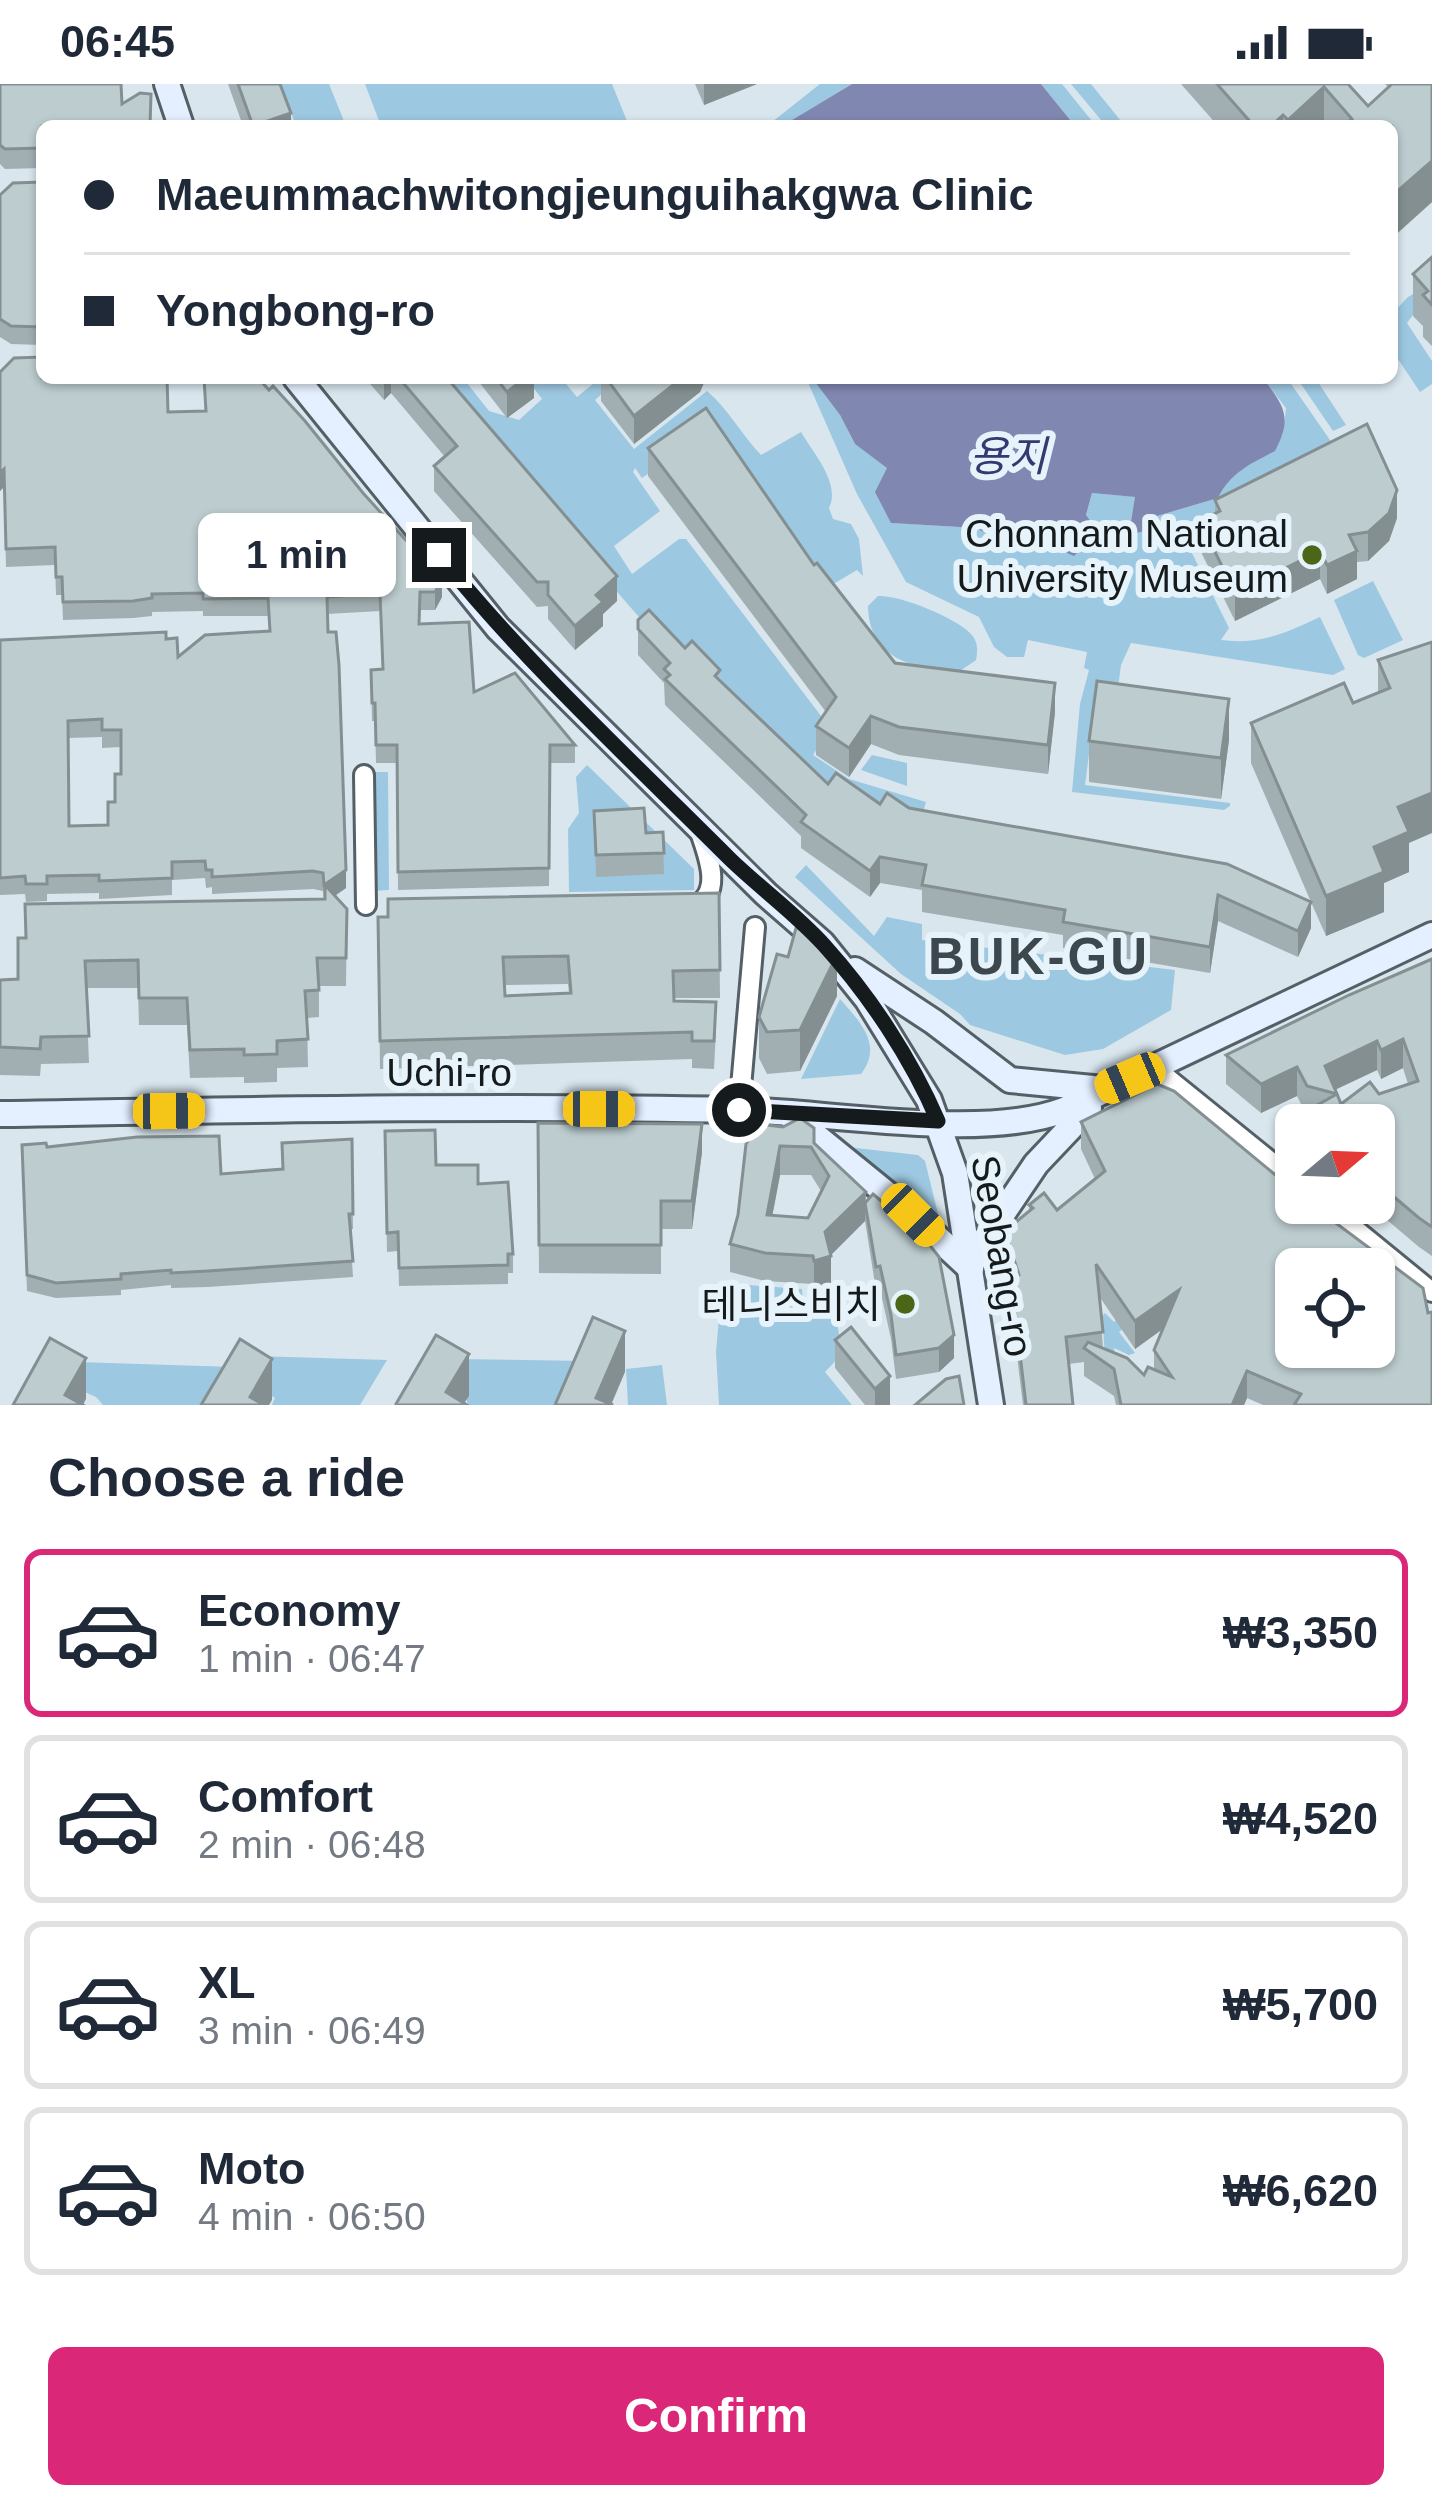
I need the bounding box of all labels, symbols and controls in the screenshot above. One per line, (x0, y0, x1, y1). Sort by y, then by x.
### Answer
text: 06:45 (60, 16, 175, 67)
text: Maeummachwitongjeunguihakgwa Clinic (156, 169, 1034, 220)
text: Yongbong-ro (156, 285, 435, 336)
water label: 용지 (969, 433, 1050, 480)
place label: Chonnam National University Museum (956, 512, 1288, 600)
callout: 1 min (199, 513, 397, 597)
route end (412, 528, 466, 582)
text: 1 min (246, 533, 348, 576)
marker: Chonnam National University Museum (1299, 542, 1325, 568)
district label: BUK-GU (928, 928, 1150, 985)
car (1090, 1047, 1170, 1109)
street label: Uchi-ro (386, 1051, 512, 1094)
route start (712, 1083, 766, 1137)
car (563, 1091, 635, 1127)
car (133, 1092, 205, 1130)
north arrow (1275, 1104, 1395, 1224)
map controls (1275, 1104, 1395, 1368)
street label: Seobang-ro (963, 1152, 1041, 1360)
car (875, 1177, 951, 1253)
button: locate (1275, 1248, 1395, 1368)
place label: 테니스비치 (702, 1283, 881, 1326)
marker: 테니스비치 (892, 1291, 918, 1317)
text: Choose a ride (48, 1447, 405, 1507)
icon: car (54, 1579, 162, 1687)
text: Economy (198, 1585, 401, 1636)
text: ₩3,350 (1223, 1607, 1378, 1658)
text: 1 min · 06:47 (198, 1637, 426, 1680)
icon: car (54, 1765, 162, 1873)
text: Comfort (198, 1771, 373, 1822)
text: ₩4,520 (1223, 1793, 1378, 1844)
text: 2 min · 06:48 (198, 1823, 426, 1866)
icon: car (54, 1951, 162, 2059)
text: XL (198, 1957, 256, 2008)
text: ₩5,700 (1223, 1979, 1378, 2030)
text: 3 min · 06:49 (198, 2009, 426, 2052)
icon: car (54, 2137, 162, 2245)
text: Moto (198, 2143, 305, 2194)
text: ₩6,620 (1223, 2165, 1378, 2216)
text: 4 min · 06:50 (198, 2195, 426, 2238)
button: Confirm (48, 2347, 1384, 2485)

